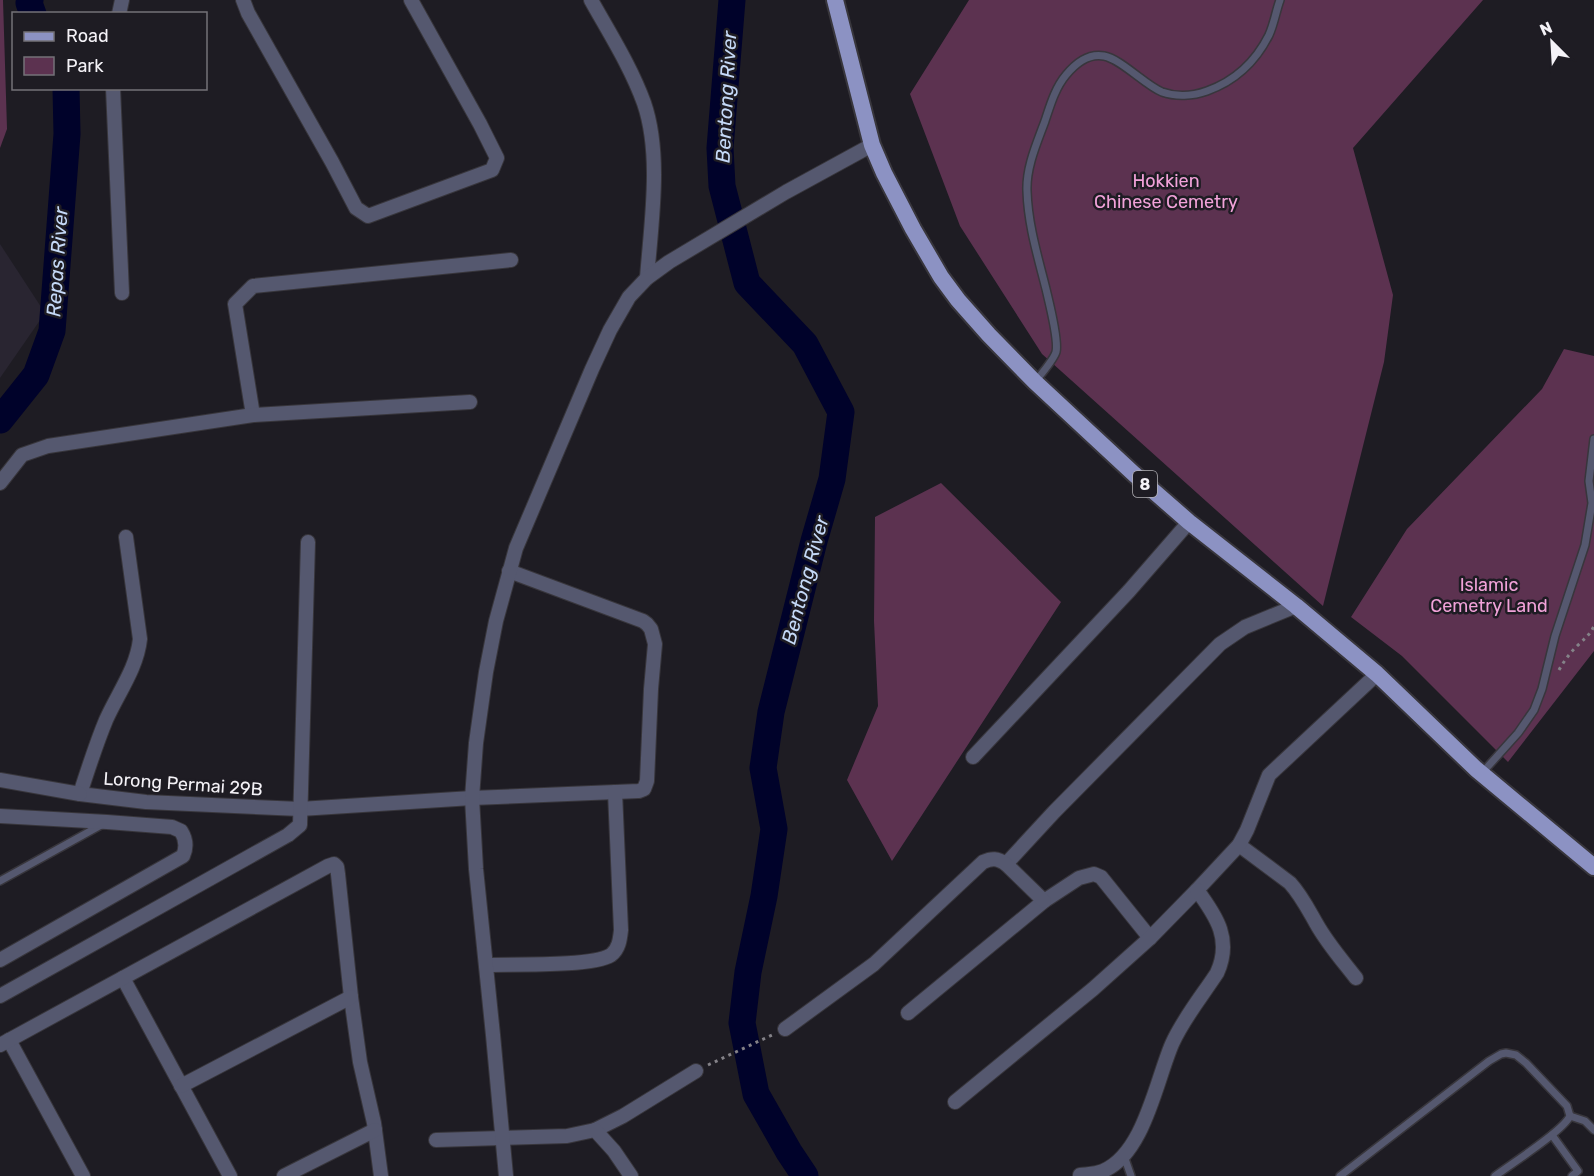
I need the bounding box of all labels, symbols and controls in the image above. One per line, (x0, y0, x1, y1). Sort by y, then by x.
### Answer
legend (12, 12, 207, 90)
north arrow (1522, 12, 1582, 72)
text: N (1537, 18, 1555, 40)
text: Road (66, 25, 109, 47)
water label: Bentong River (711, 29, 742, 164)
text: Park (66, 55, 104, 77)
park label: Hokkien Chinese Cemetry (1094, 170, 1238, 213)
water label: Repas River (41, 205, 73, 318)
road number: 8 (1133, 471, 1157, 497)
water label: Bentong River (776, 512, 834, 647)
park label: Islamic Cemetry Land (1430, 574, 1548, 617)
street label: Lorong Permai 29B (103, 767, 263, 801)

